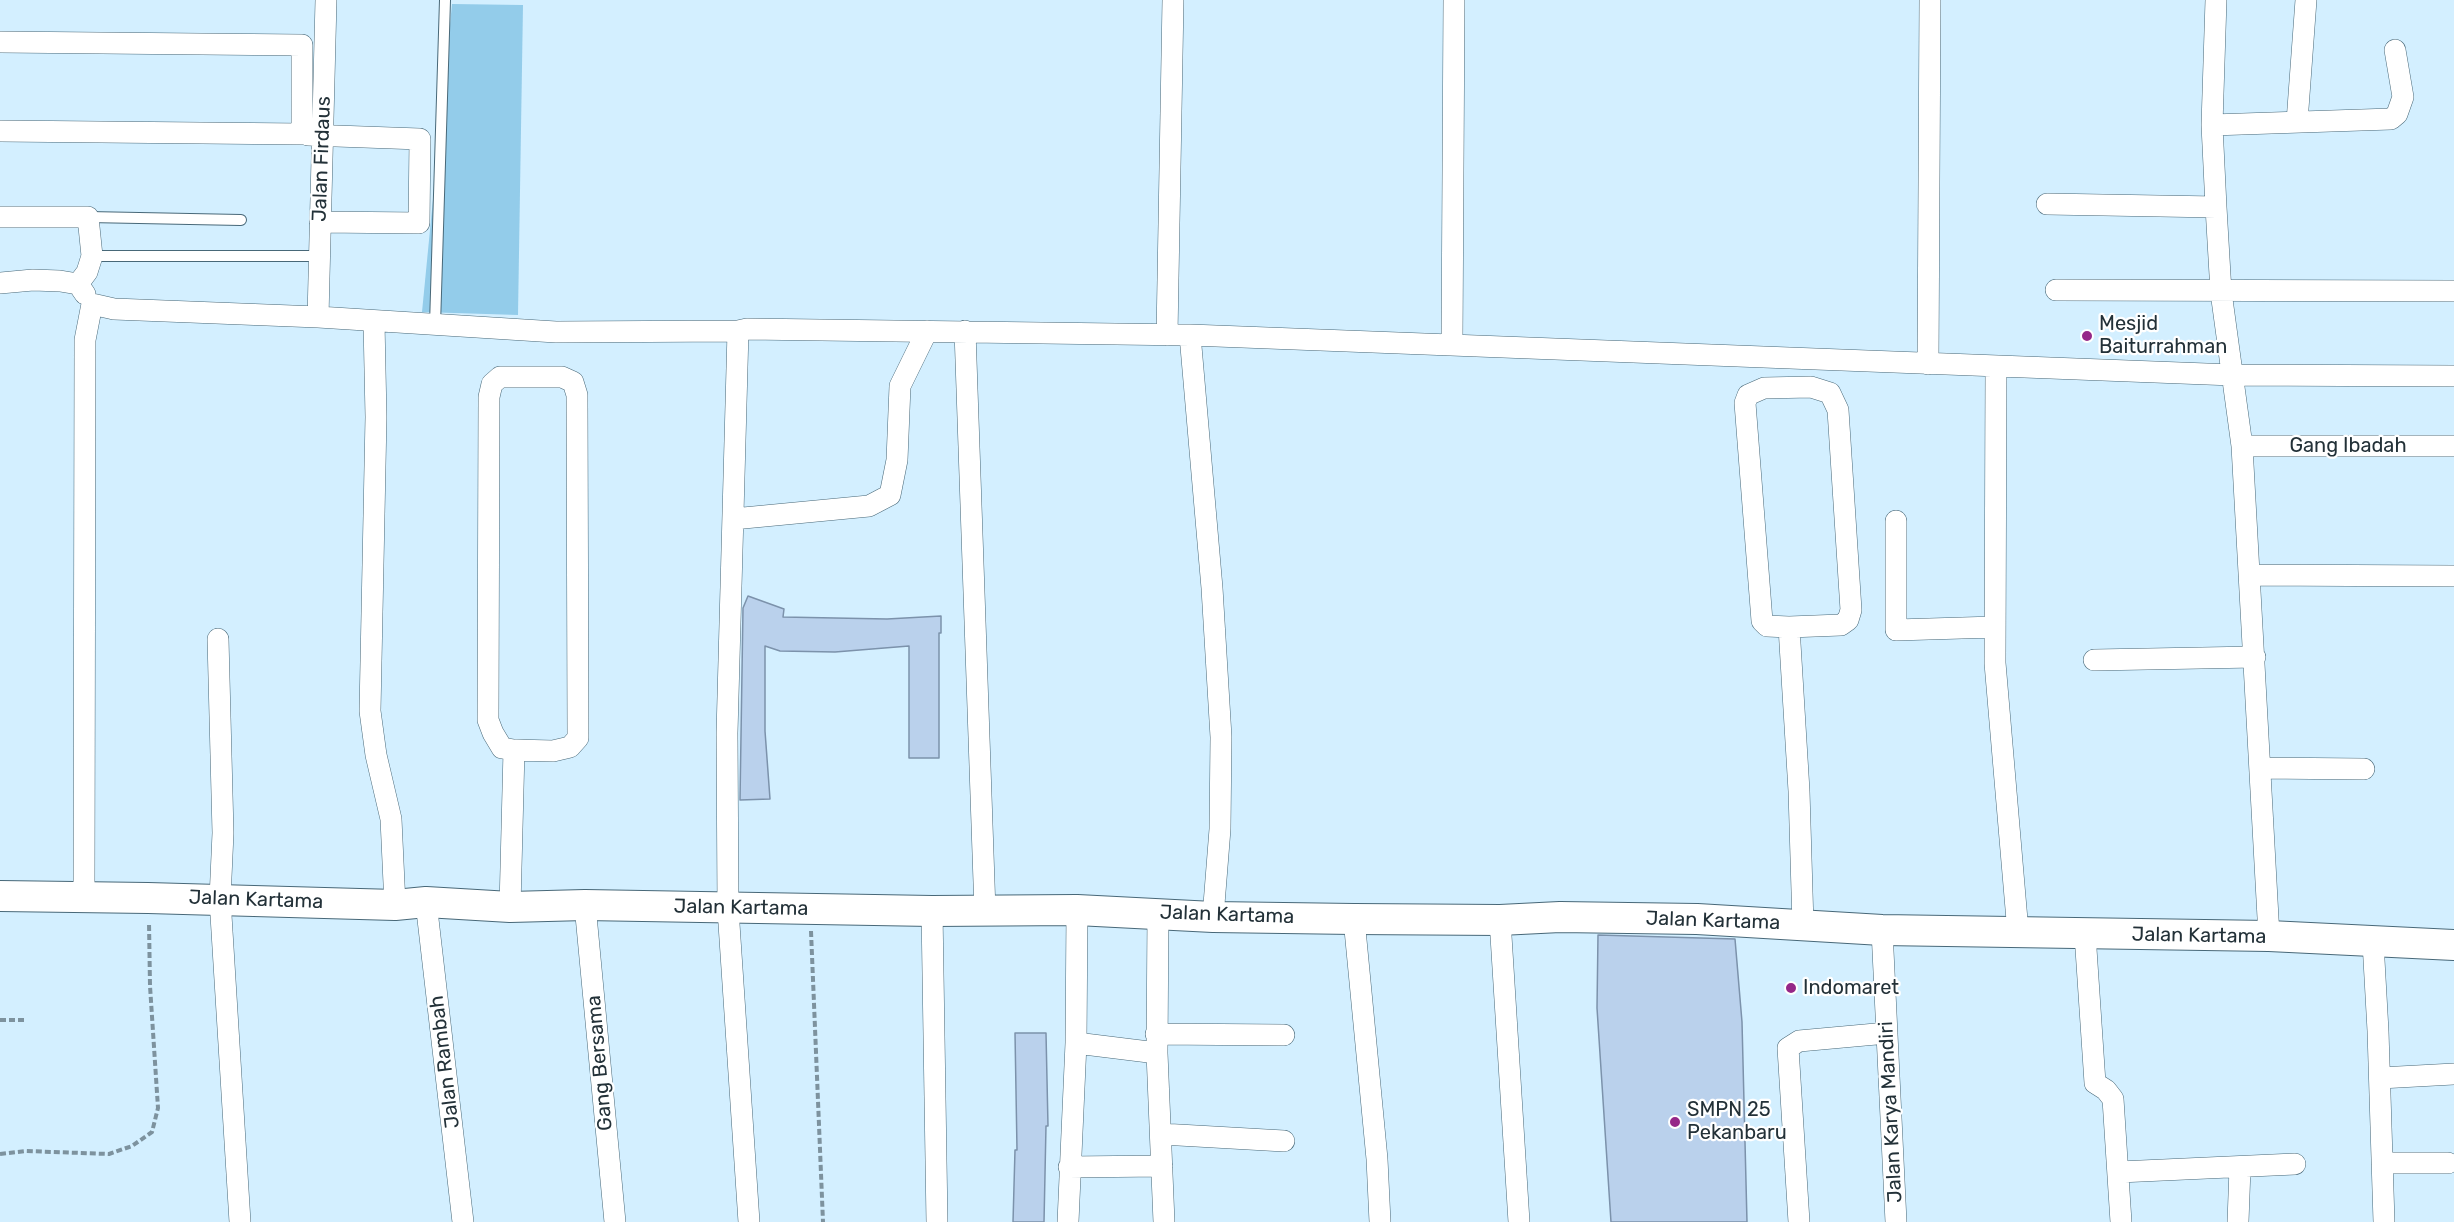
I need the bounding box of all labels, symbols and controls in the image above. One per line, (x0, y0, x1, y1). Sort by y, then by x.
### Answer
street label: Jalan Firdaus (308, 96, 336, 222)
place label: Mesjid Baiturrahman (2099, 312, 2227, 359)
marker: Mesjid Baiturrahman (2080, 329, 2094, 343)
street label: Gang Ibadah (2289, 434, 2407, 458)
street label: Jalan Kartama (188, 886, 324, 914)
street label: Jalan Kartama (673, 895, 809, 921)
street label: Jalan Kartama (1159, 901, 1295, 929)
street label: Jalan Kartama (1645, 907, 1781, 935)
street label: Jalan Kartama (2131, 923, 2267, 949)
place label: Indomaret (1803, 976, 1899, 1000)
marker: Indomaret (1784, 981, 1798, 995)
street label: Jalan Rambah (425, 994, 465, 1130)
street label: Gang Bersama (582, 994, 618, 1132)
street label: Jalan Karya Mandiri (1874, 1021, 1908, 1203)
place label: SMPN 25 Pekanbaru (1687, 1098, 1787, 1145)
marker: SMPN 25 Pekanbaru (1668, 1115, 1682, 1129)

